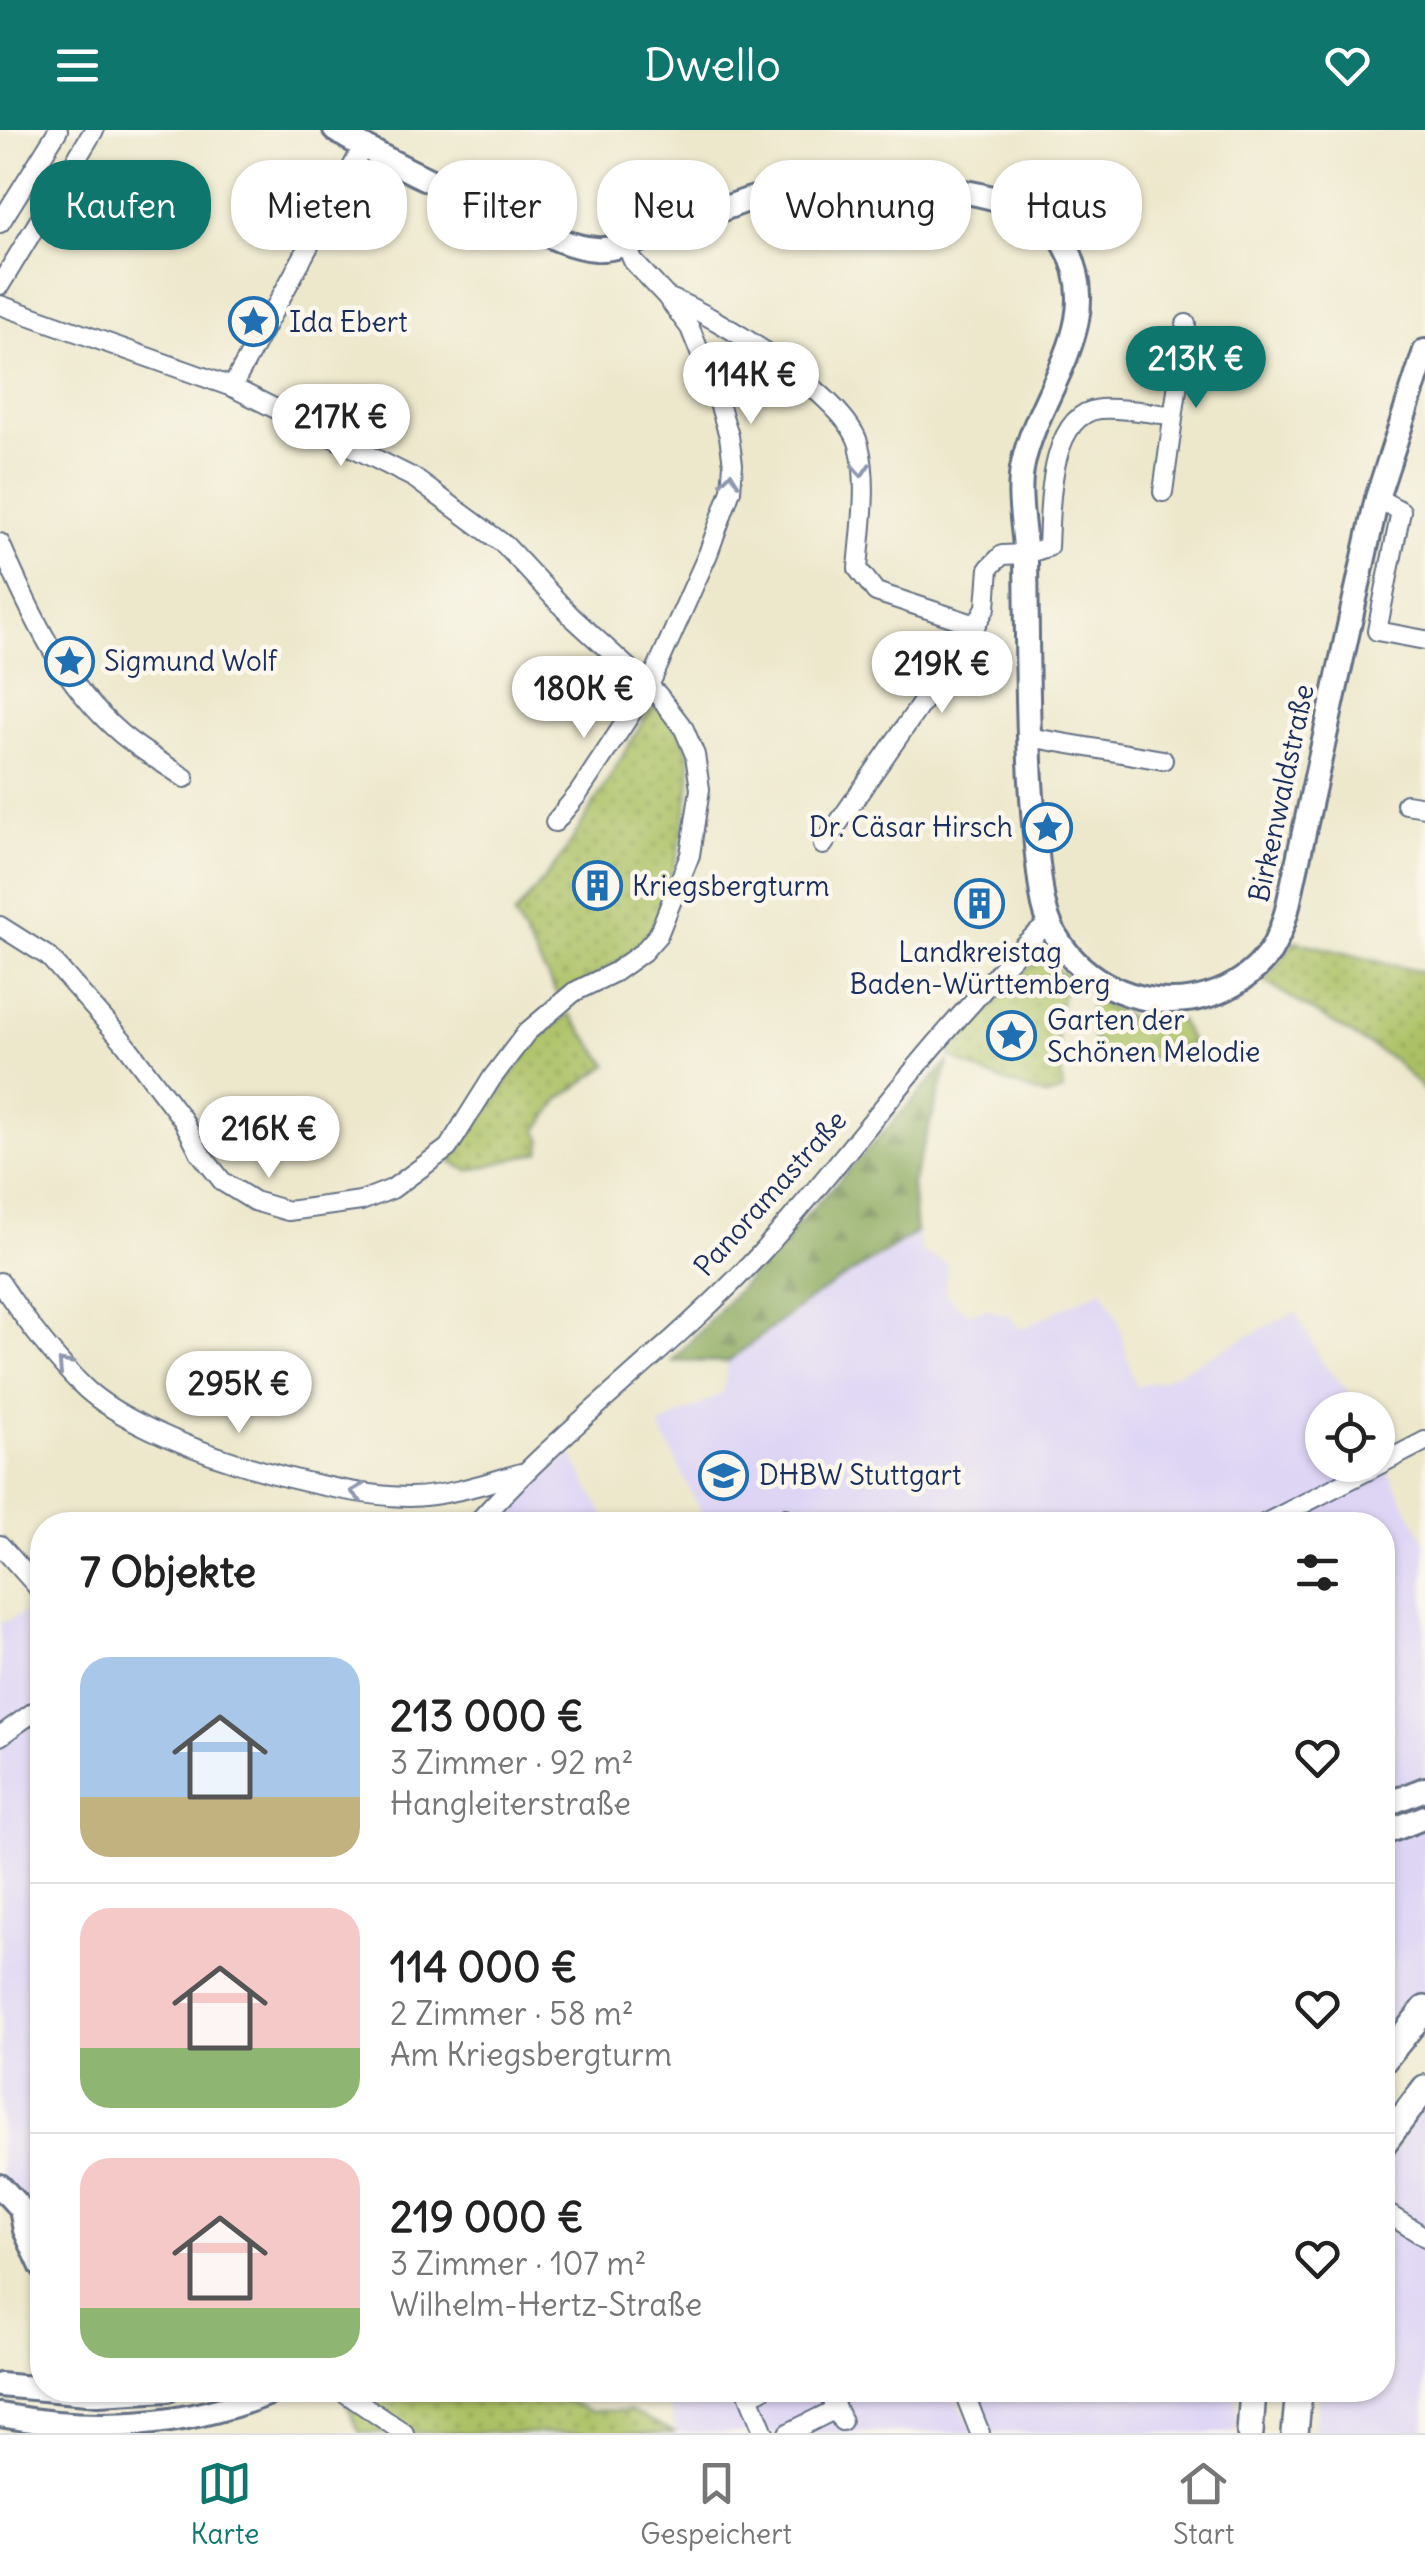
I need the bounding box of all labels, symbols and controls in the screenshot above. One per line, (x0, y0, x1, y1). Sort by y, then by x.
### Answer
text: Dwello (644, 37, 781, 93)
icon: menu (50, 38, 105, 93)
icon: heart (1320, 38, 1375, 93)
chip: Kaufen (30, 160, 211, 250)
chip: Mieten (231, 160, 407, 250)
chip: Filter (427, 160, 577, 250)
chip: Neu (597, 160, 730, 250)
chip: Wohnung (750, 160, 971, 250)
chip: Haus (991, 160, 1142, 250)
place icon: Ida Ebert (228, 296, 280, 348)
place label: Ida Ebert (289, 304, 408, 340)
pin: 213K € (1115, 326, 1277, 411)
text: 213K € (1148, 338, 1244, 379)
pin: 114K € (670, 342, 832, 427)
text: 114K € (705, 354, 797, 395)
pin: 217K € (260, 384, 422, 469)
text: 217K € (294, 396, 388, 437)
one-way arrow (849, 462, 871, 478)
one-way arrow (719, 470, 741, 486)
pin: 219K € (861, 631, 1023, 716)
place icon: Sigmund Wolf (43, 635, 95, 687)
place label: Sigmund Wolf (104, 643, 278, 679)
text: 219K € (894, 643, 990, 684)
pin: 180K € (503, 656, 665, 741)
text: 180K € (534, 668, 634, 709)
street label: Birkenwaldstraße (1240, 681, 1322, 905)
place icon: Dr. Cäsar Hirsch (1022, 801, 1074, 853)
place label: Dr. Cäsar Hirsch (809, 809, 1013, 845)
building icon: Kriegsbergturm (571, 860, 623, 912)
place label: Kriegsbergturm (632, 868, 830, 904)
building icon: Landkreistag Baden-Württemberg (954, 878, 1006, 930)
place label: Landkreistag Baden-Württemberg (850, 934, 1110, 1002)
place label: Garten der Schönen Melodie (1047, 1002, 1260, 1070)
place icon: Garten der Schönen Melodie (986, 1010, 1038, 1062)
pin: 216K € (188, 1096, 350, 1181)
street label: Panoramastraße (686, 1102, 854, 1284)
text: 216K € (221, 1108, 317, 1149)
pin: 295K € (158, 1351, 320, 1436)
one-way arrow (58, 1358, 76, 1377)
text: 295K € (188, 1363, 290, 1404)
map controls (1305, 1392, 1395, 1482)
button: locate (1305, 1392, 1395, 1482)
school or university icon: DHBW Stuttgart (698, 1449, 750, 1501)
place label: DHBW Stuttgart (759, 1457, 961, 1493)
one-way arrow (349, 1483, 365, 1504)
icon: filters (1290, 1545, 1345, 1600)
text: 7 Objekte (80, 1546, 256, 1598)
text: 213 000 € (390, 1690, 583, 1742)
icon: home (160, 1697, 280, 1817)
icon: heart (1290, 1730, 1345, 1785)
text: 3 Zimmer · 92 m² (390, 1742, 634, 1783)
text: Hangleiterstraße (390, 1783, 631, 1824)
text: 114 000 € (390, 1941, 578, 1993)
icon: home (160, 1948, 280, 2068)
icon: heart (1290, 1981, 1345, 2036)
text: 2 Zimmer · 58 m² (390, 1993, 634, 2034)
text: Am Kriegsbergturm (390, 2034, 672, 2075)
text: 219 000 € (390, 2191, 584, 2243)
icon: home (160, 2198, 280, 2318)
icon: heart (1290, 2231, 1345, 2286)
text: 3 Zimmer · 107 m² (390, 2243, 647, 2284)
text: Wilhelm-Hertz-Straße (390, 2284, 702, 2325)
tab: Karte (191, 2456, 259, 2552)
tab: Gespeichert (640, 2456, 792, 2552)
tab: Start (1173, 2456, 1234, 2552)

